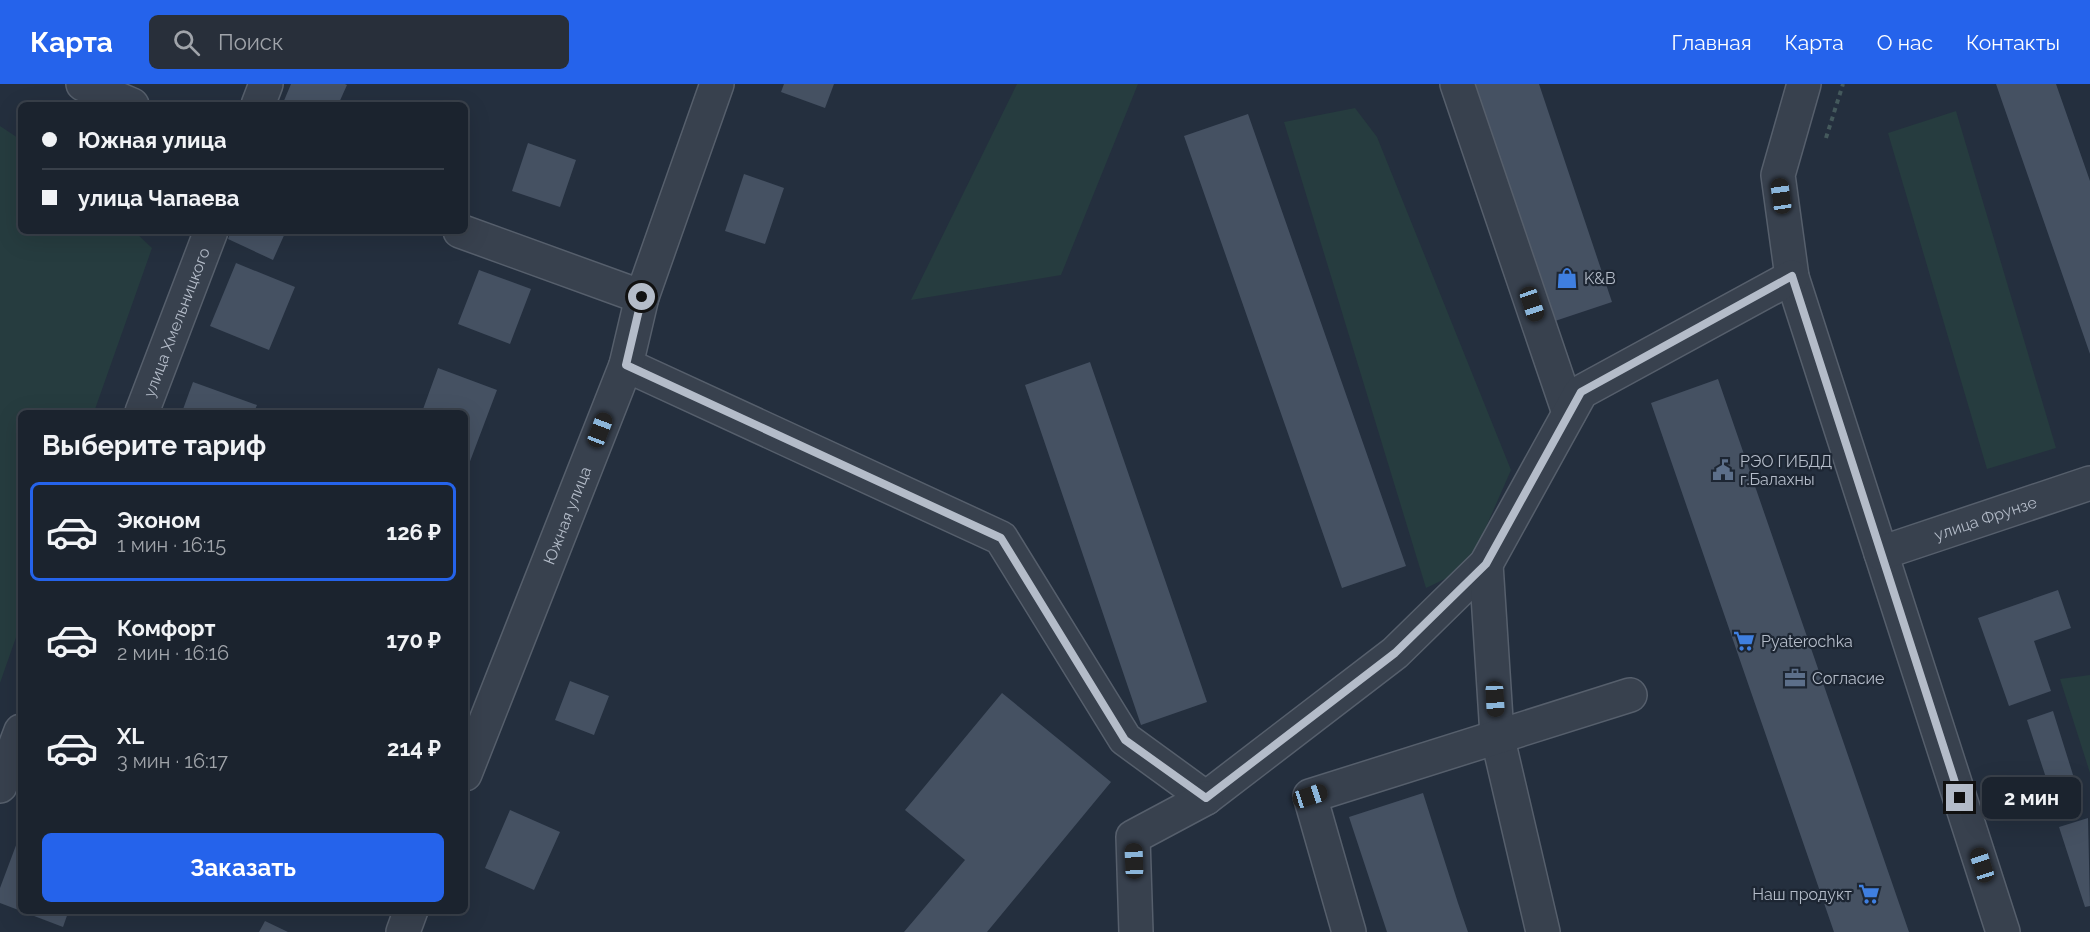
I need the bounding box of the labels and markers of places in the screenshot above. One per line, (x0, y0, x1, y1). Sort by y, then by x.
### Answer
shop icon: K&B (1555, 266, 1579, 290)
place label: K&B (1584, 269, 1616, 288)
place label: РЭО ГИБДД г.Балахны (1740, 452, 1832, 489)
public building icon: РЭО ГИБДД г.Балахны (1711, 458, 1735, 482)
supermarket icon: Pyaterochka (1732, 629, 1756, 653)
place label: Pyaterochka (1761, 632, 1853, 651)
office icon: Согласие (1783, 666, 1807, 690)
place label: Согласие (1812, 669, 1884, 688)
supermarket icon: Наш продукт (1857, 882, 1881, 906)
place label: Наш продукт (1752, 885, 1852, 904)

